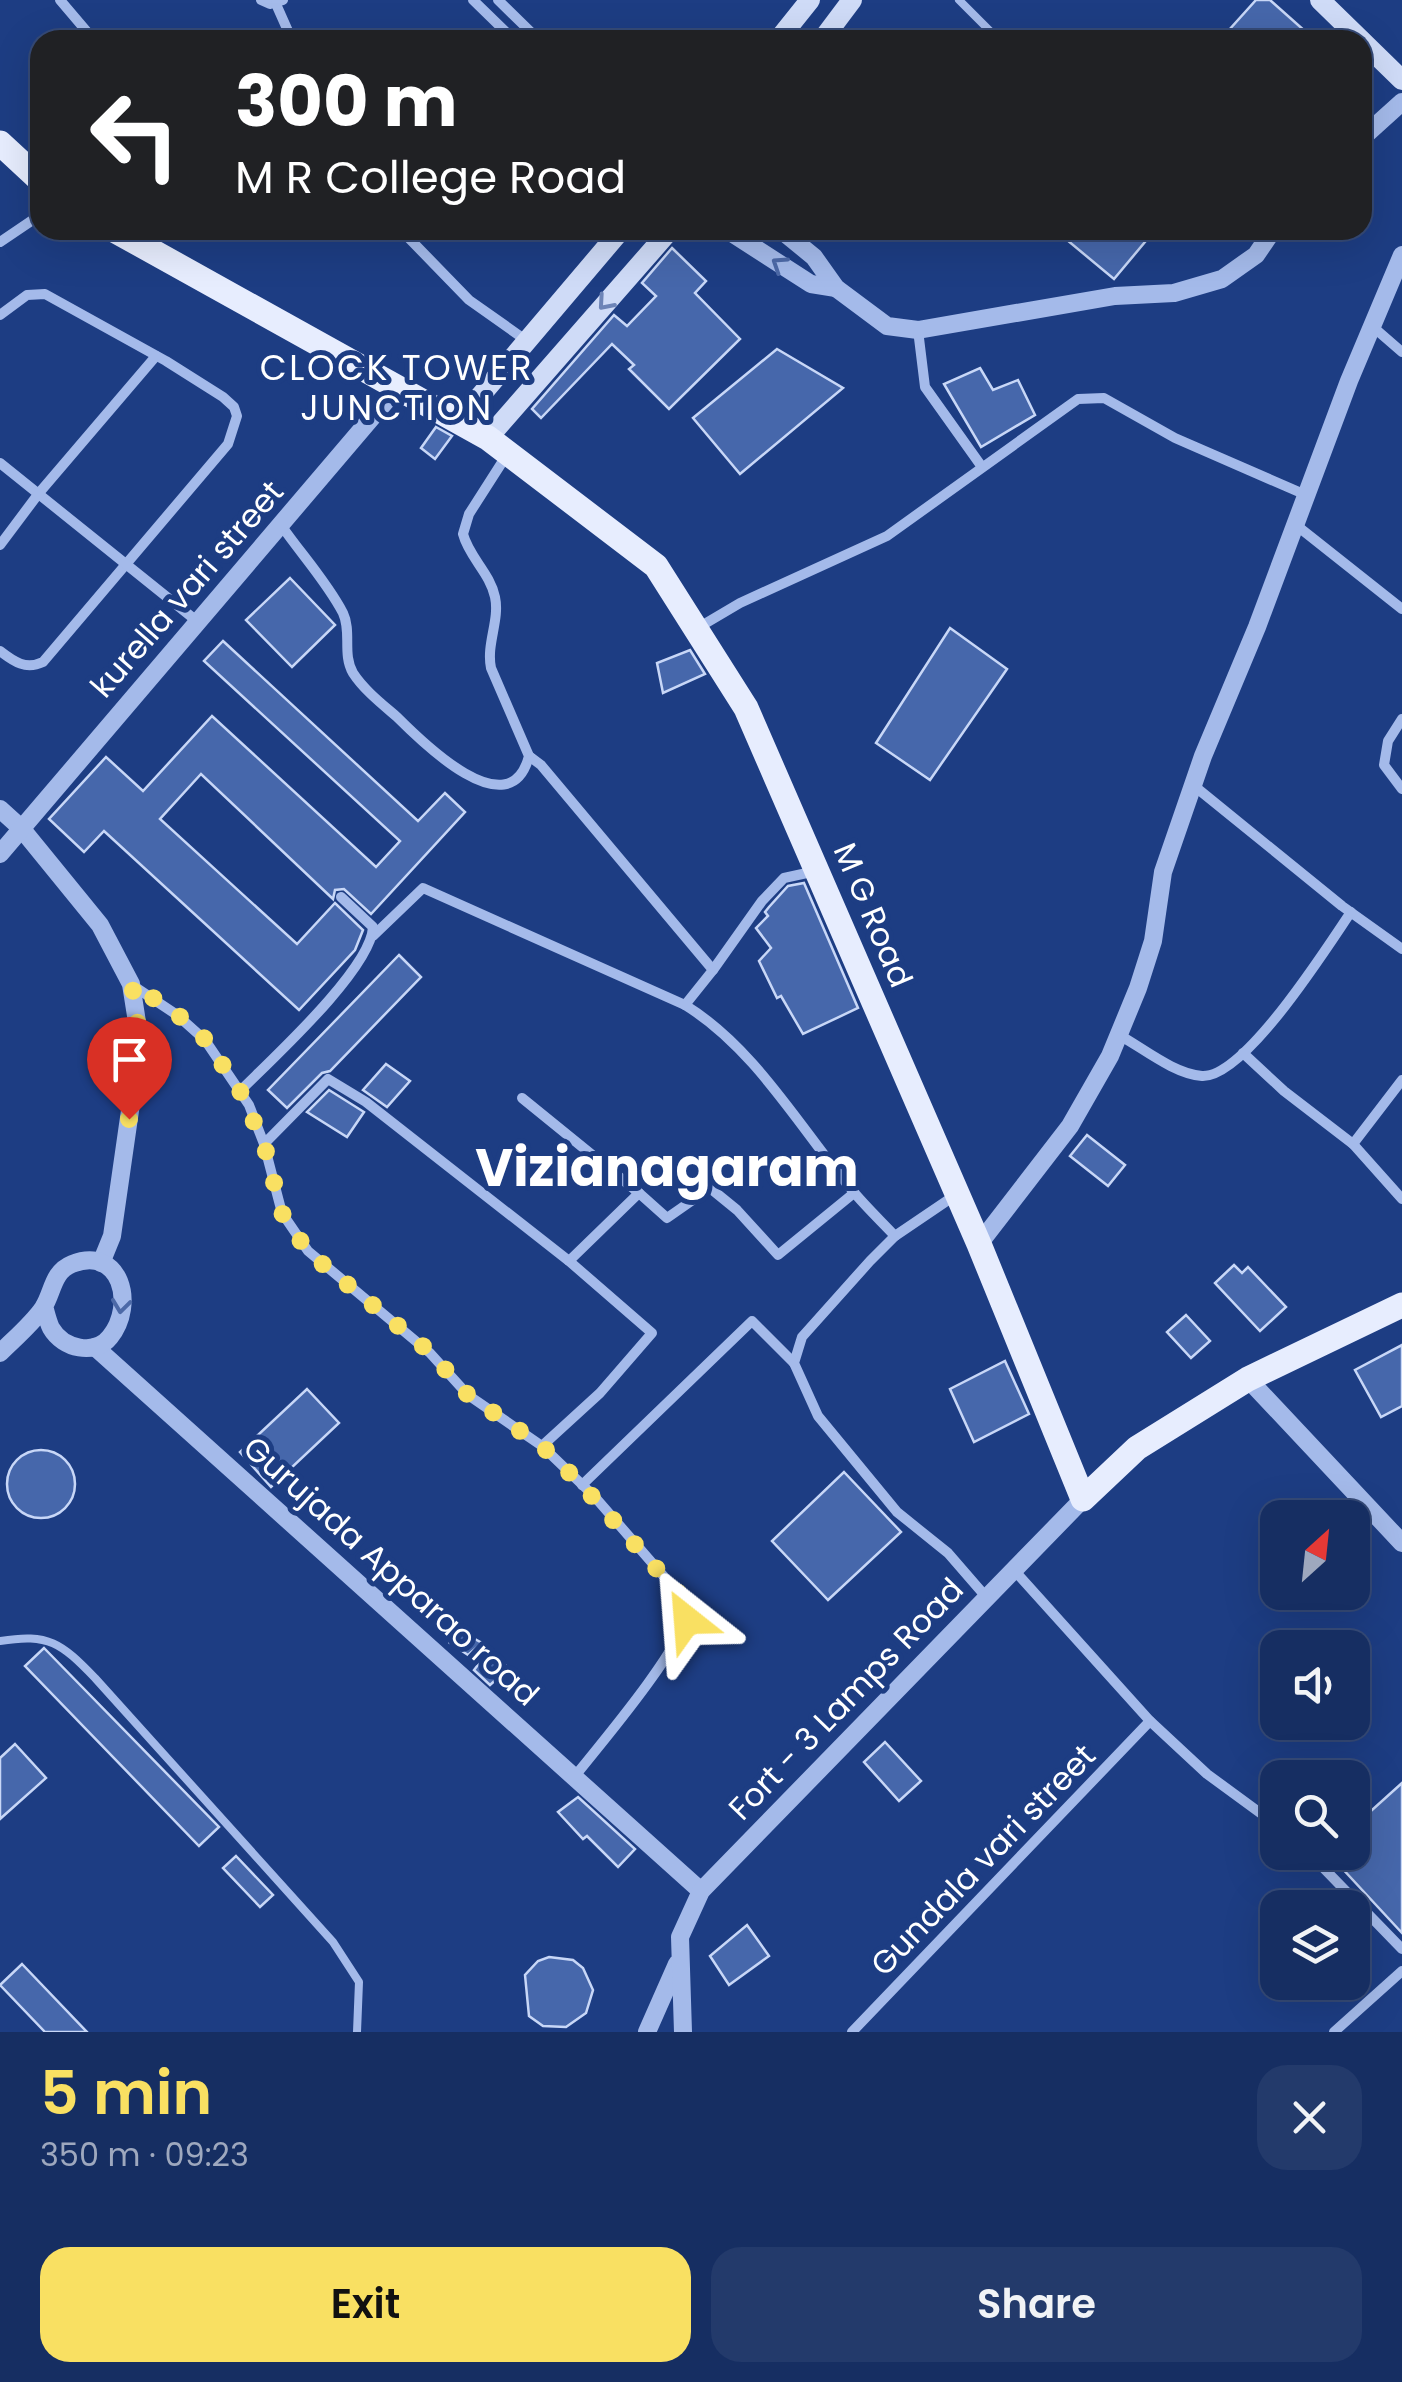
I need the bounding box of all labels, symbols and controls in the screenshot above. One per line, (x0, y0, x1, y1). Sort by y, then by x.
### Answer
text: 300 m (235, 52, 458, 151)
icon: left (70, 70, 200, 200)
text: M R College Road (235, 146, 626, 209)
one-way arrow (772, 257, 790, 276)
one-way arrow (599, 292, 617, 310)
district label: CLOCK TOWER JUNCTION (260, 343, 534, 432)
street label: kurella vari street (80, 470, 294, 707)
street label: M G Road (823, 836, 924, 994)
pin (87, 1017, 172, 1120)
icon: arrive (102, 1032, 157, 1087)
district label: Vizianagaram (475, 1131, 859, 1204)
one-way arrow (111, 1298, 132, 1314)
street label: Gurujada Apparao road (234, 1425, 549, 1716)
north arrow (1260, 1500, 1370, 1610)
map controls (1260, 1500, 1370, 2000)
position arrow (635, 1568, 739, 1672)
street label: Fort - 3 Lamps Road (718, 1568, 973, 1830)
button: sound (1260, 1630, 1370, 1740)
street label: Gundala vari street (860, 1734, 1105, 1986)
button: search (1260, 1760, 1370, 1870)
button: layers (1260, 1890, 1370, 2000)
text: 5 min (40, 2051, 212, 2135)
button: close (1257, 2065, 1362, 2170)
text: 350 m · 09:23 (40, 2132, 249, 2177)
button: Exit (40, 2247, 691, 2362)
button: Share (711, 2247, 1362, 2362)

